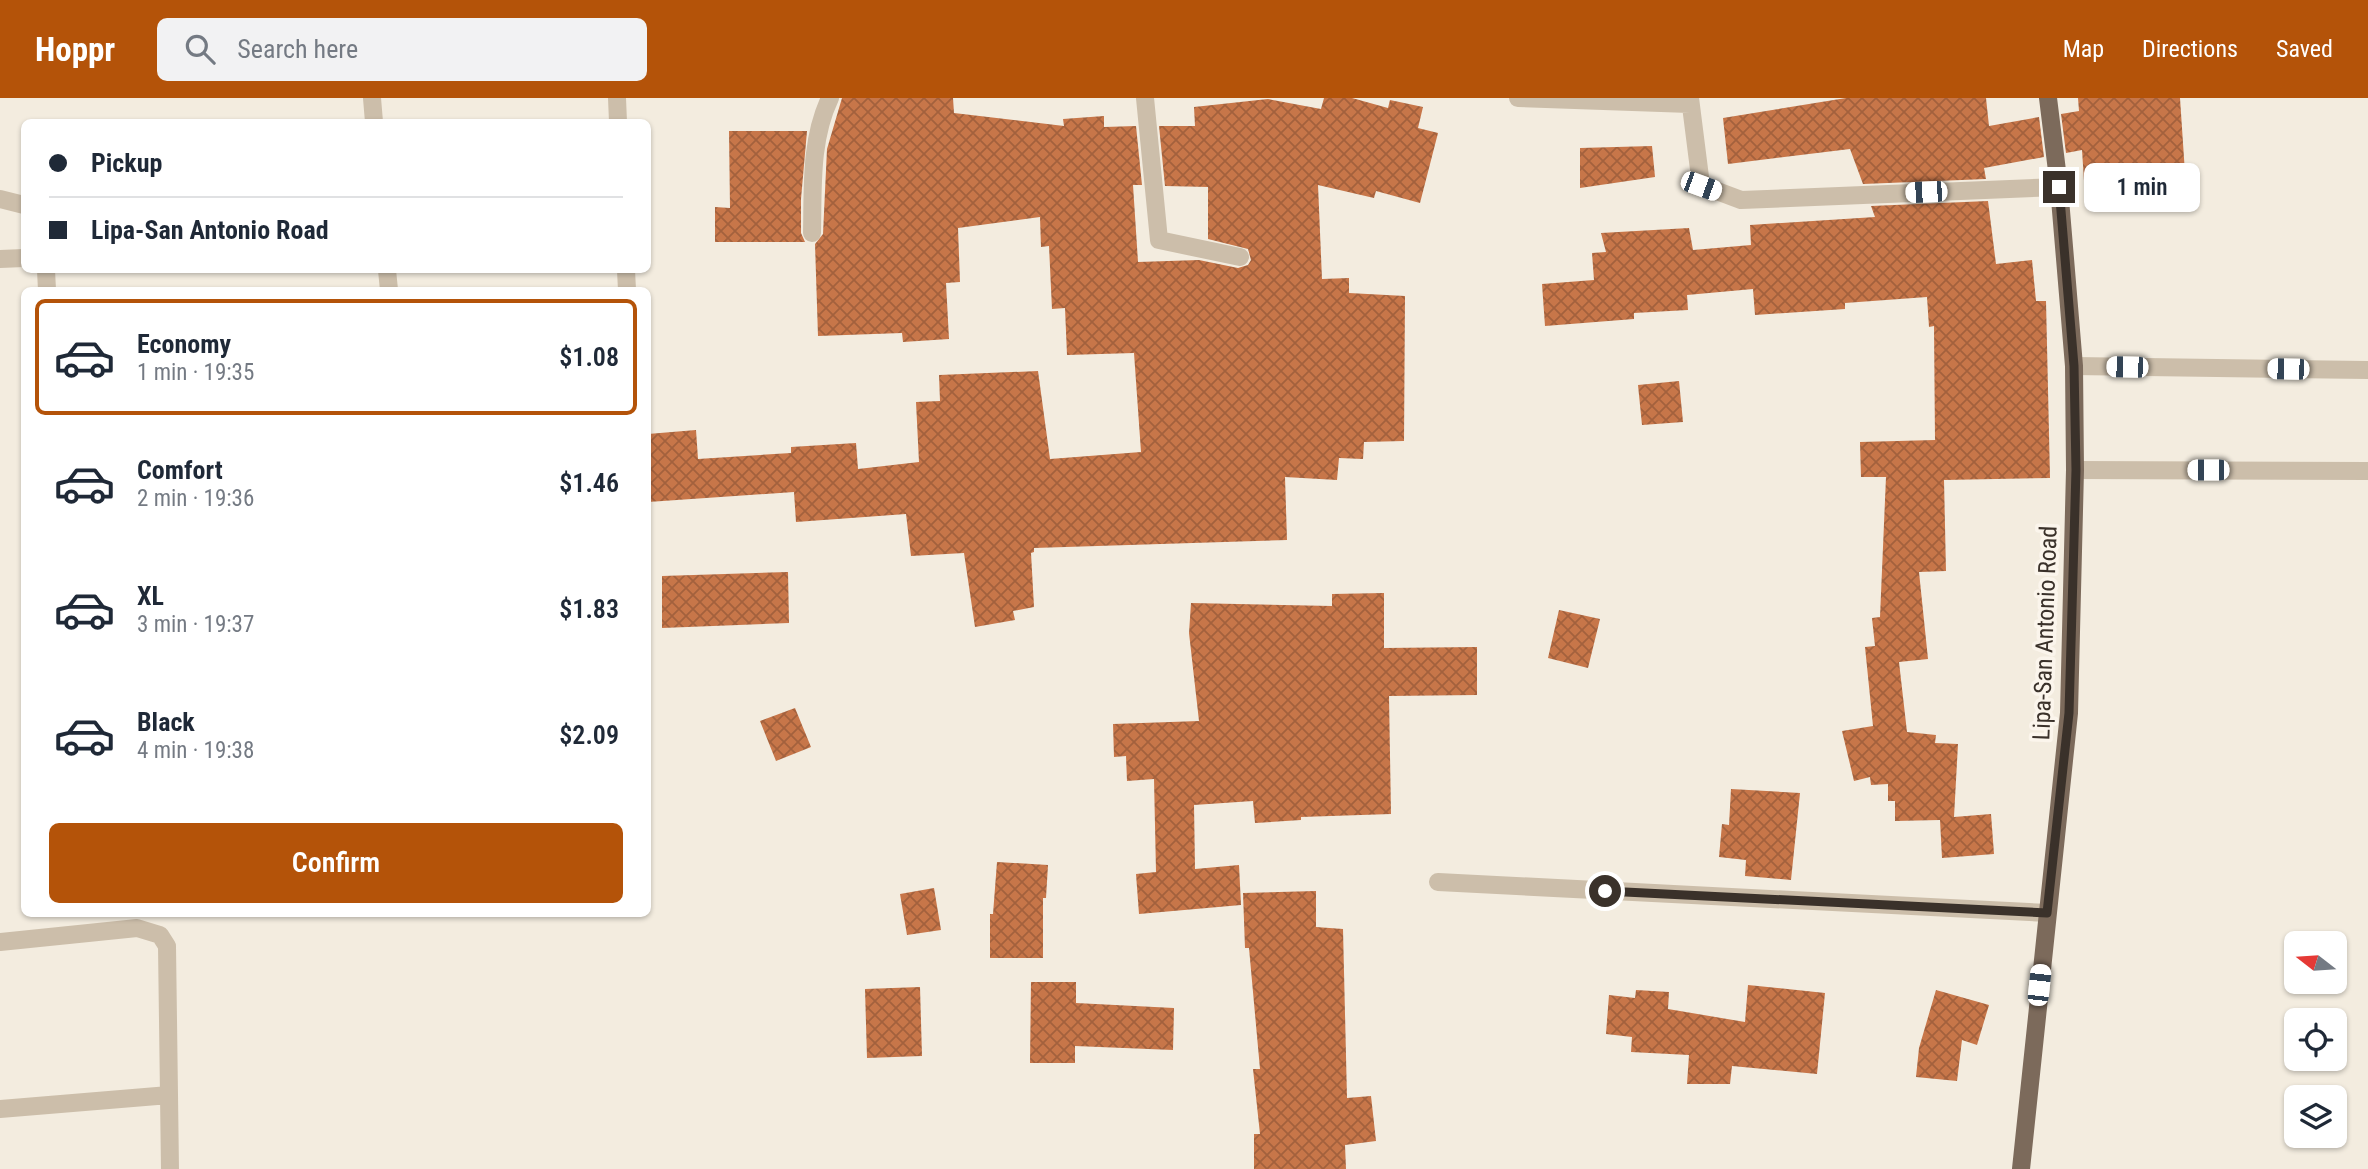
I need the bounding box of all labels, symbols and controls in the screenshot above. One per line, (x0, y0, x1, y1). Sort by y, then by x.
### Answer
search box (157, 18, 647, 81)
text: Hoppr (35, 30, 115, 69)
icon: search (181, 30, 219, 68)
text: Search here (237, 34, 358, 64)
text: Map (2063, 35, 2104, 63)
text: Directions (2142, 35, 2238, 63)
text: Saved (2276, 35, 2333, 63)
text: Pickup (91, 148, 162, 178)
callout: 1 min (2084, 162, 2199, 212)
car (1678, 169, 1725, 203)
route end (2043, 171, 2075, 203)
text: 1 min (2117, 174, 2167, 201)
car (1905, 181, 1948, 203)
text: Lipa-San Antonio Road (91, 215, 329, 245)
icon: car (53, 326, 116, 389)
text: Economy (137, 329, 231, 359)
text: $1.08 (559, 342, 619, 372)
car (2106, 356, 2149, 378)
car (2267, 358, 2310, 380)
text: 1 min · 19:35 (137, 359, 254, 386)
icon: car (53, 452, 116, 515)
text: Comfort (137, 455, 223, 485)
car (2188, 460, 2230, 481)
text: $1.46 (559, 468, 619, 498)
text: 2 min · 19:36 (137, 485, 254, 512)
street label: Lipa-San Antonio Road (2027, 525, 2063, 741)
icon: car (53, 578, 116, 641)
text: XL (137, 581, 164, 611)
text: $1.83 (559, 594, 619, 624)
text: 3 min · 19:37 (137, 611, 254, 638)
icon: car (53, 704, 116, 767)
text: Black (137, 707, 195, 737)
text: $2.09 (559, 720, 619, 750)
text: 4 min · 19:38 (137, 737, 254, 764)
button: Confirm (49, 823, 623, 903)
route start (1589, 875, 1621, 907)
north arrow (2284, 931, 2347, 994)
map controls (2284, 931, 2347, 1148)
car (2027, 963, 2052, 1007)
button: locate (2284, 1008, 2347, 1071)
button: layers (2284, 1085, 2347, 1148)

